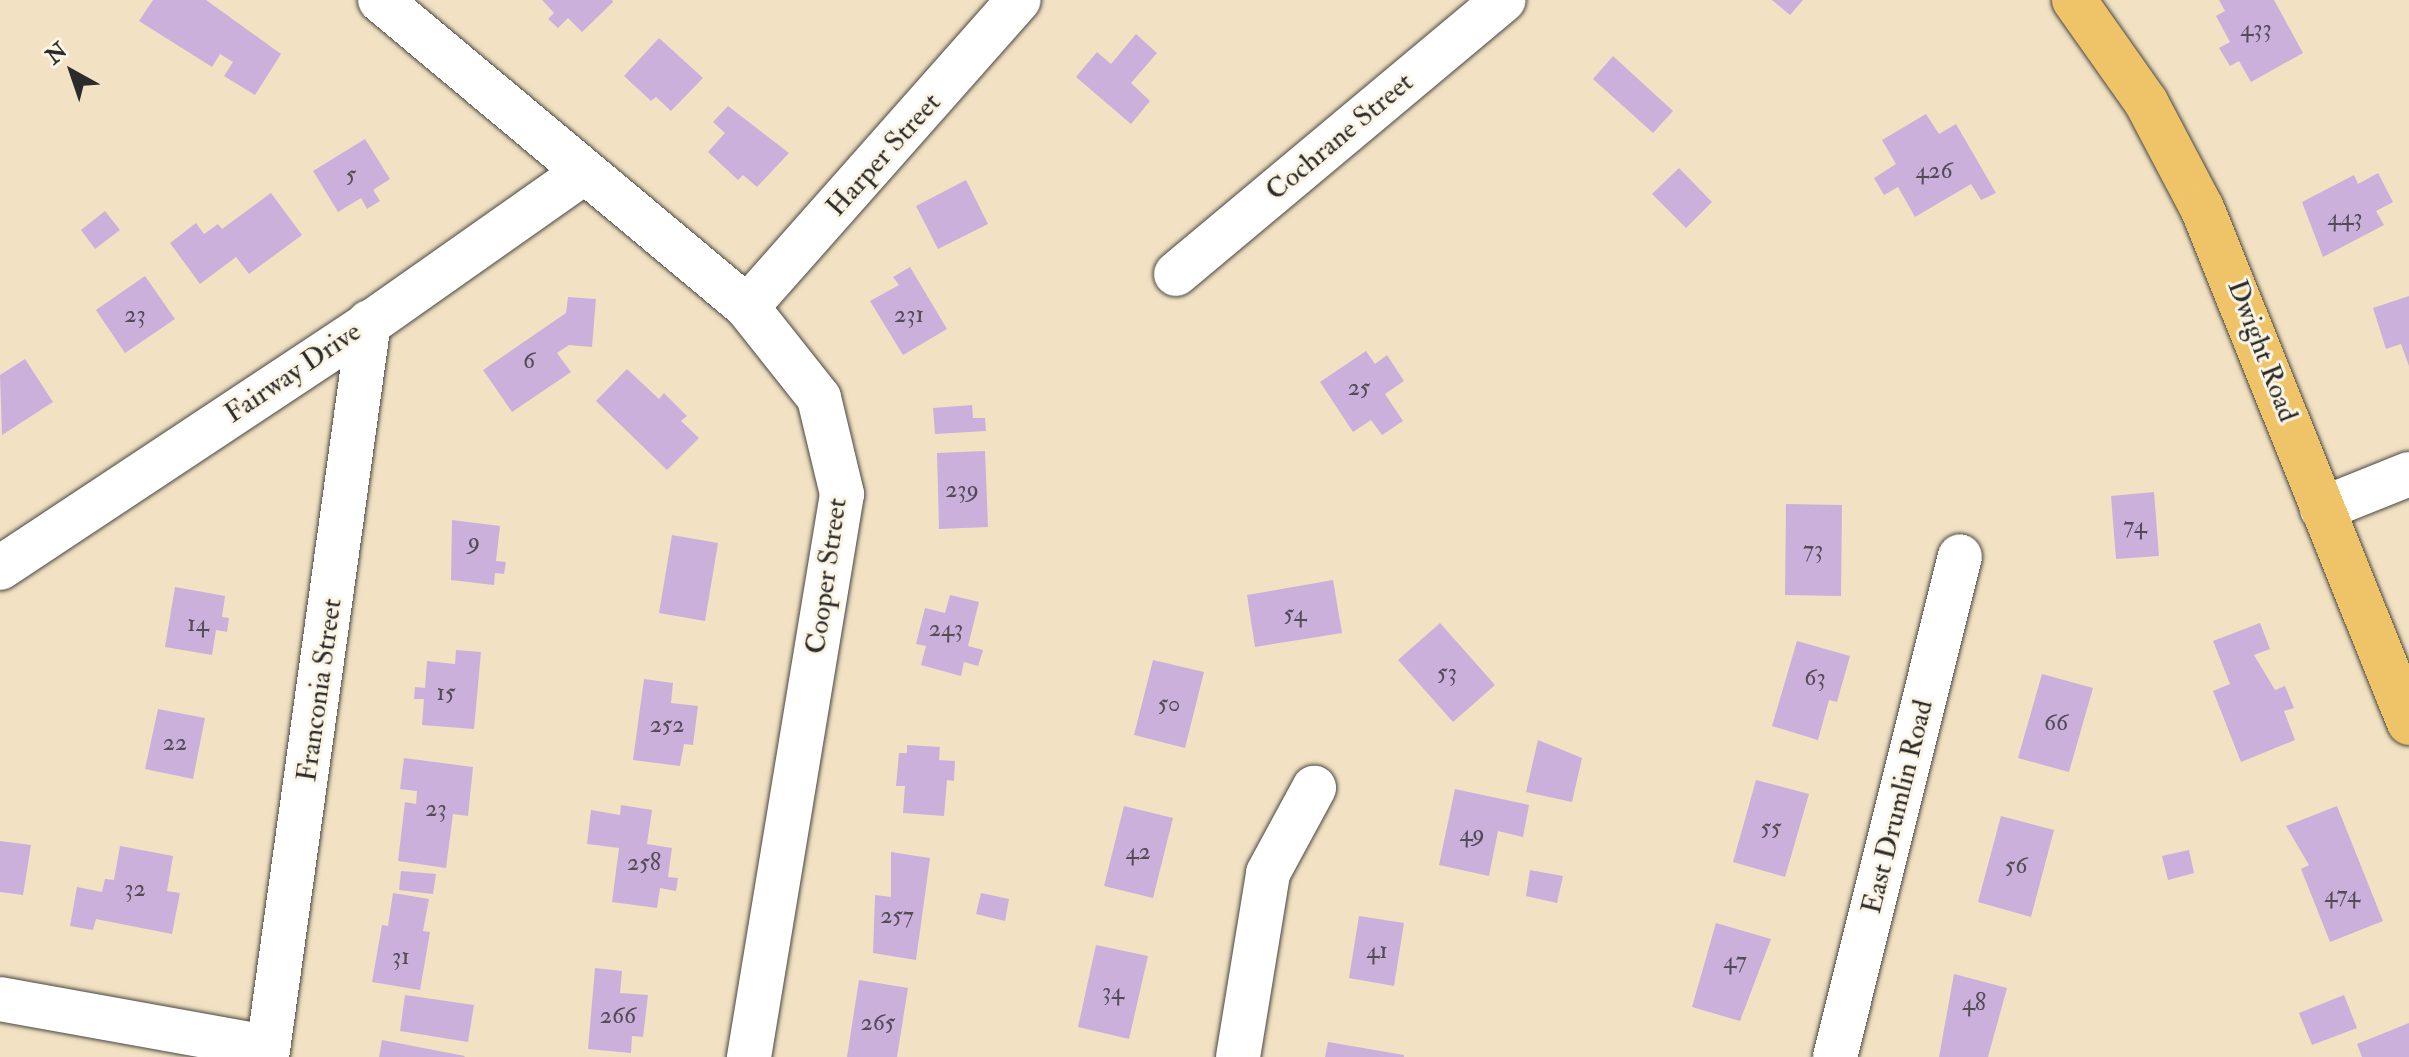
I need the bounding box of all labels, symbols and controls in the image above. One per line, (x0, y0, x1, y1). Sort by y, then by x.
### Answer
house number: 433 (2240, 15, 2272, 43)
north arrow (32, 32, 112, 112)
text: N (40, 37, 73, 71)
street label: Cochrane Street (1260, 66, 1420, 208)
street label: Harper Street (820, 86, 948, 224)
house number: 426 (1915, 157, 1953, 185)
house number: 5 (346, 161, 356, 189)
house number: 443 (2327, 204, 2363, 232)
street label: Dwight Road (2220, 275, 2304, 427)
house number: 23 (124, 301, 146, 329)
house number: 231 (894, 301, 924, 329)
street label: Fairway Drive (219, 315, 367, 431)
house number: 6 (523, 347, 535, 375)
house number: 25 (1348, 374, 1370, 402)
house number: 239 (945, 476, 979, 504)
street label: Cooper Street (799, 496, 855, 656)
house number: 74 (2123, 512, 2147, 540)
house number: 9 (468, 528, 480, 556)
house number: 73 (1803, 536, 1823, 564)
street label: Franconia Street (291, 596, 349, 784)
house number: 54 (1284, 600, 1306, 628)
house number: 14 (187, 610, 209, 638)
house number: 243 (929, 615, 963, 643)
house number: 53 (1437, 659, 1457, 687)
house number: 63 (1804, 664, 1826, 692)
house number: 15 (436, 679, 456, 707)
house number: 50 (1158, 690, 1180, 718)
street label: East Drumlin Road (1855, 697, 1941, 917)
house number: 66 (2044, 709, 2068, 737)
house number: 252 (650, 711, 684, 739)
house number: 22 (163, 729, 187, 757)
house number: 23 (425, 795, 447, 823)
house number: 55 (1760, 814, 1782, 842)
house number: 49 (1459, 820, 1485, 848)
house number: 42 (1125, 838, 1151, 866)
house number: 258 (627, 849, 661, 877)
house number: 56 (2005, 852, 2027, 880)
house number: 32 (124, 875, 146, 903)
house number: 474 (2324, 881, 2360, 909)
house number: 257 (880, 902, 914, 930)
house number: 41 (1366, 937, 1388, 965)
house number: 31 (392, 943, 410, 971)
house number: 47 (1723, 947, 1747, 975)
house number: 34 (1102, 978, 1124, 1006)
house number: 48 (1962, 989, 1986, 1017)
house number: 266 (600, 1002, 636, 1030)
house number: 265 (861, 1009, 895, 1037)

